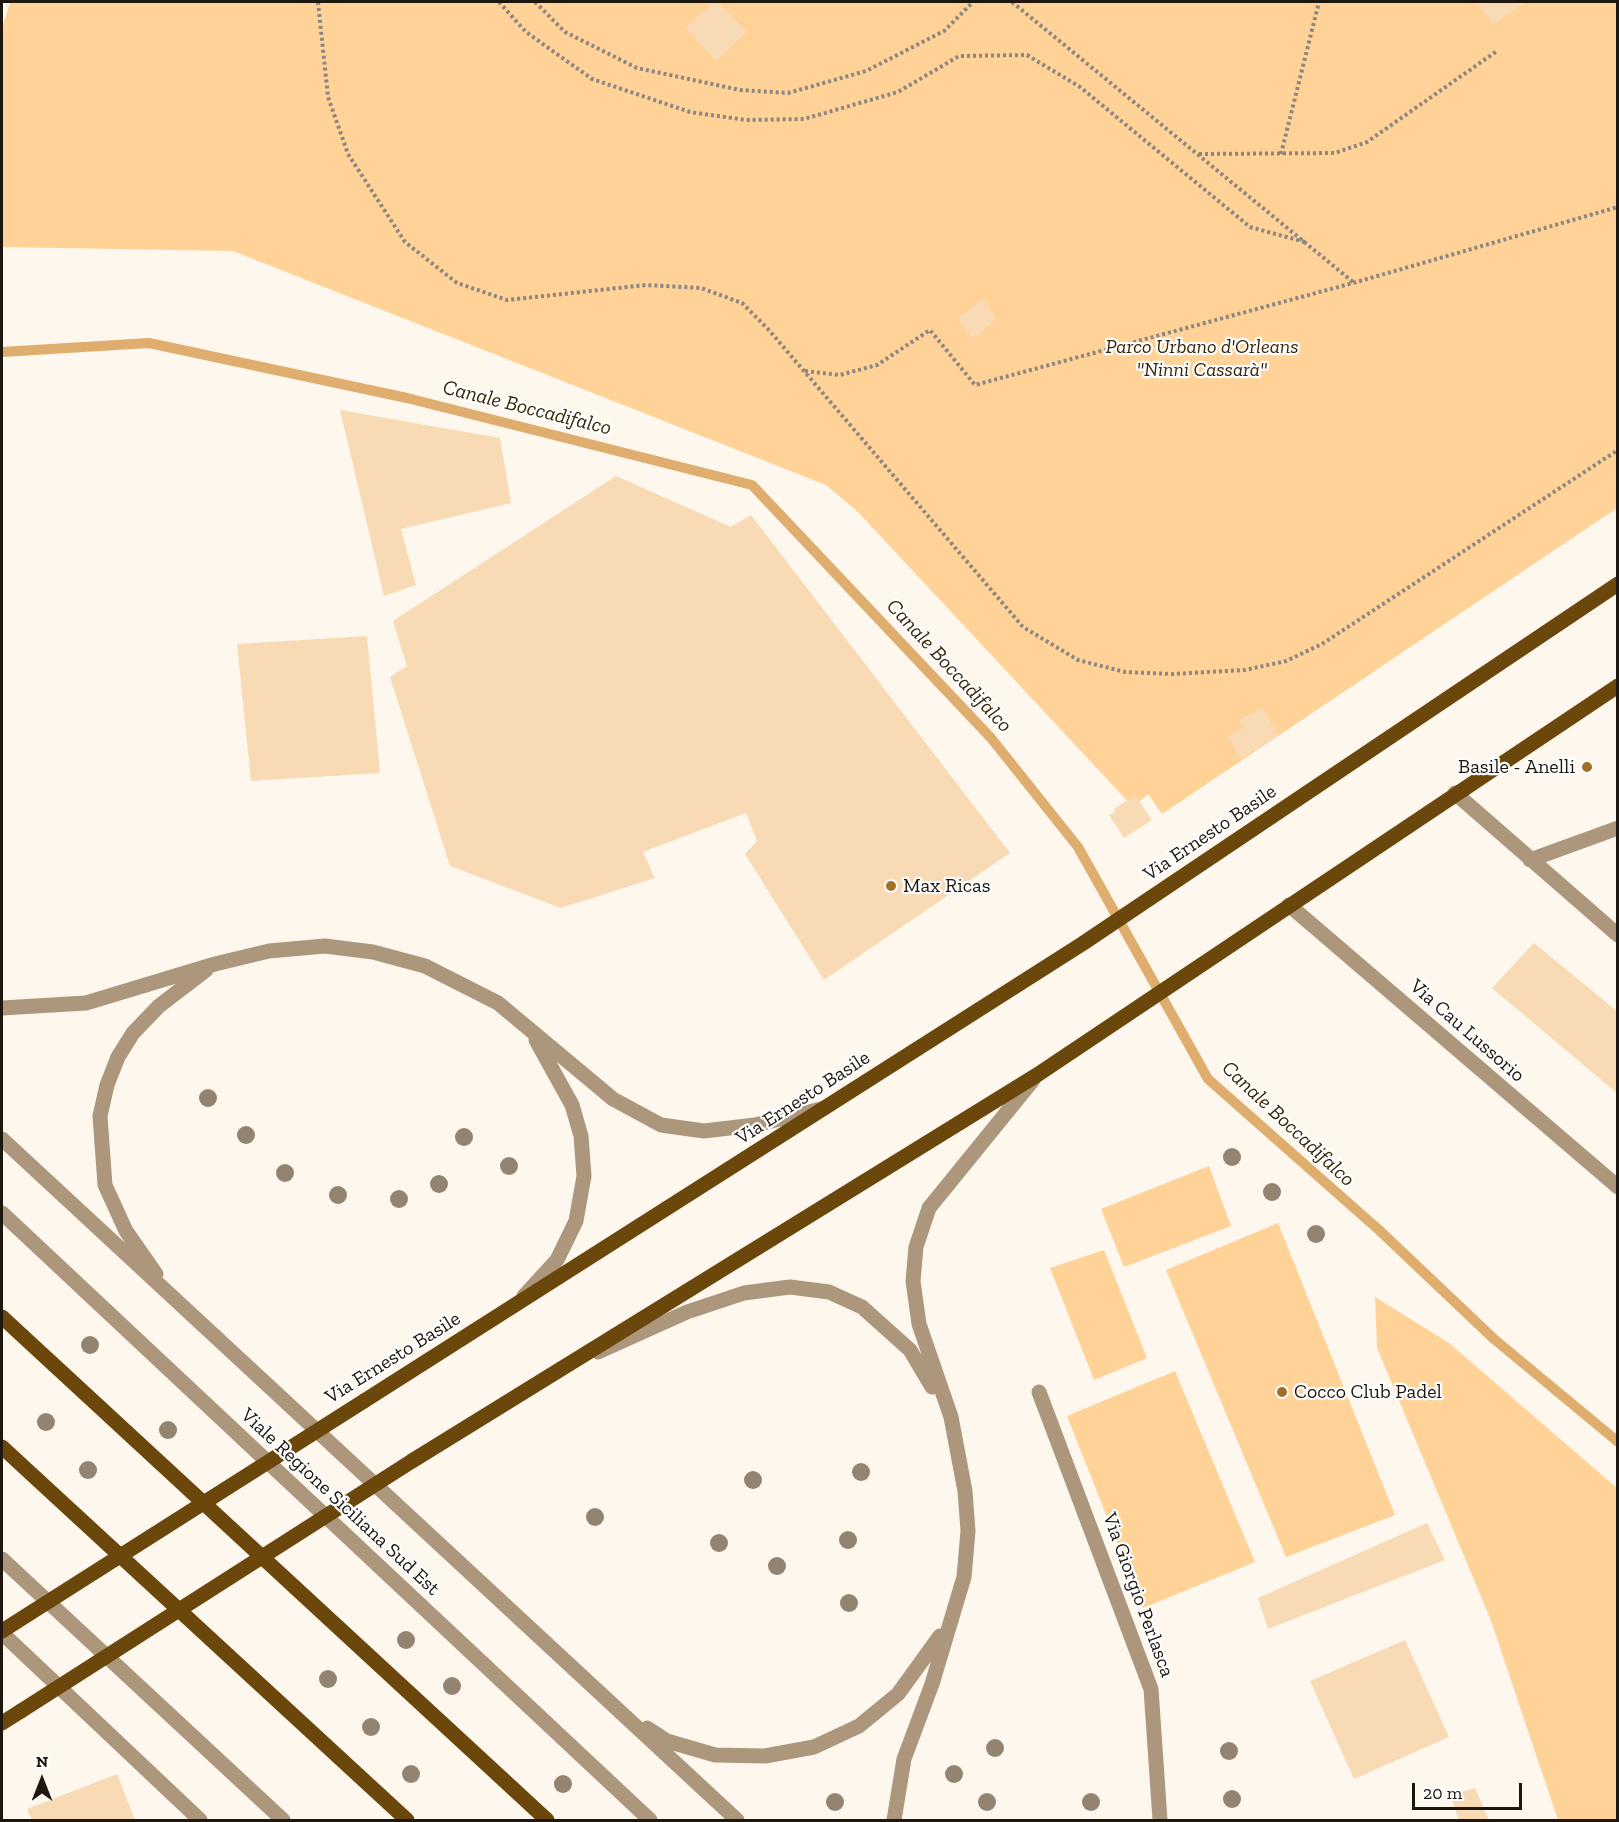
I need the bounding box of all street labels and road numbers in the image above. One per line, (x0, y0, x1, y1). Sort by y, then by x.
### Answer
street label: Via Ernesto Basile (1139, 780, 1281, 886)
street label: Via Cau Lussorio (1405, 974, 1529, 1088)
street label: Via Ernesto Basile (731, 1046, 875, 1150)
street label: Via Ernesto Basile (321, 1307, 465, 1409)
street label: Viale Regione Siciliana Sud Est (235, 1403, 445, 1601)
street label: Via Giorgio Perlasca (1097, 1510, 1179, 1680)

